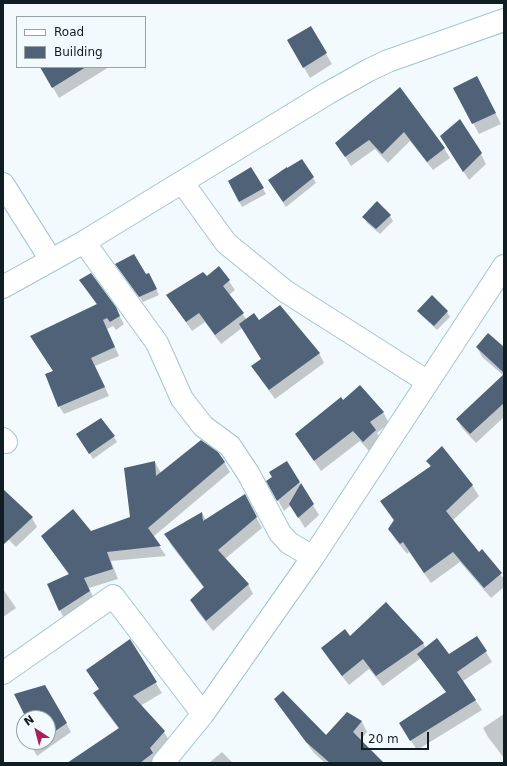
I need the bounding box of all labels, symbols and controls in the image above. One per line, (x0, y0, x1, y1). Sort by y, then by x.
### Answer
legend (16, 16, 146, 68)
text: Road (54, 25, 84, 39)
text: Building (54, 45, 103, 59)
north arrow (16, 710, 56, 750)
text: N (22, 713, 37, 729)
scale bar (363, 724, 431, 750)
text: 20 m (368, 732, 399, 746)

